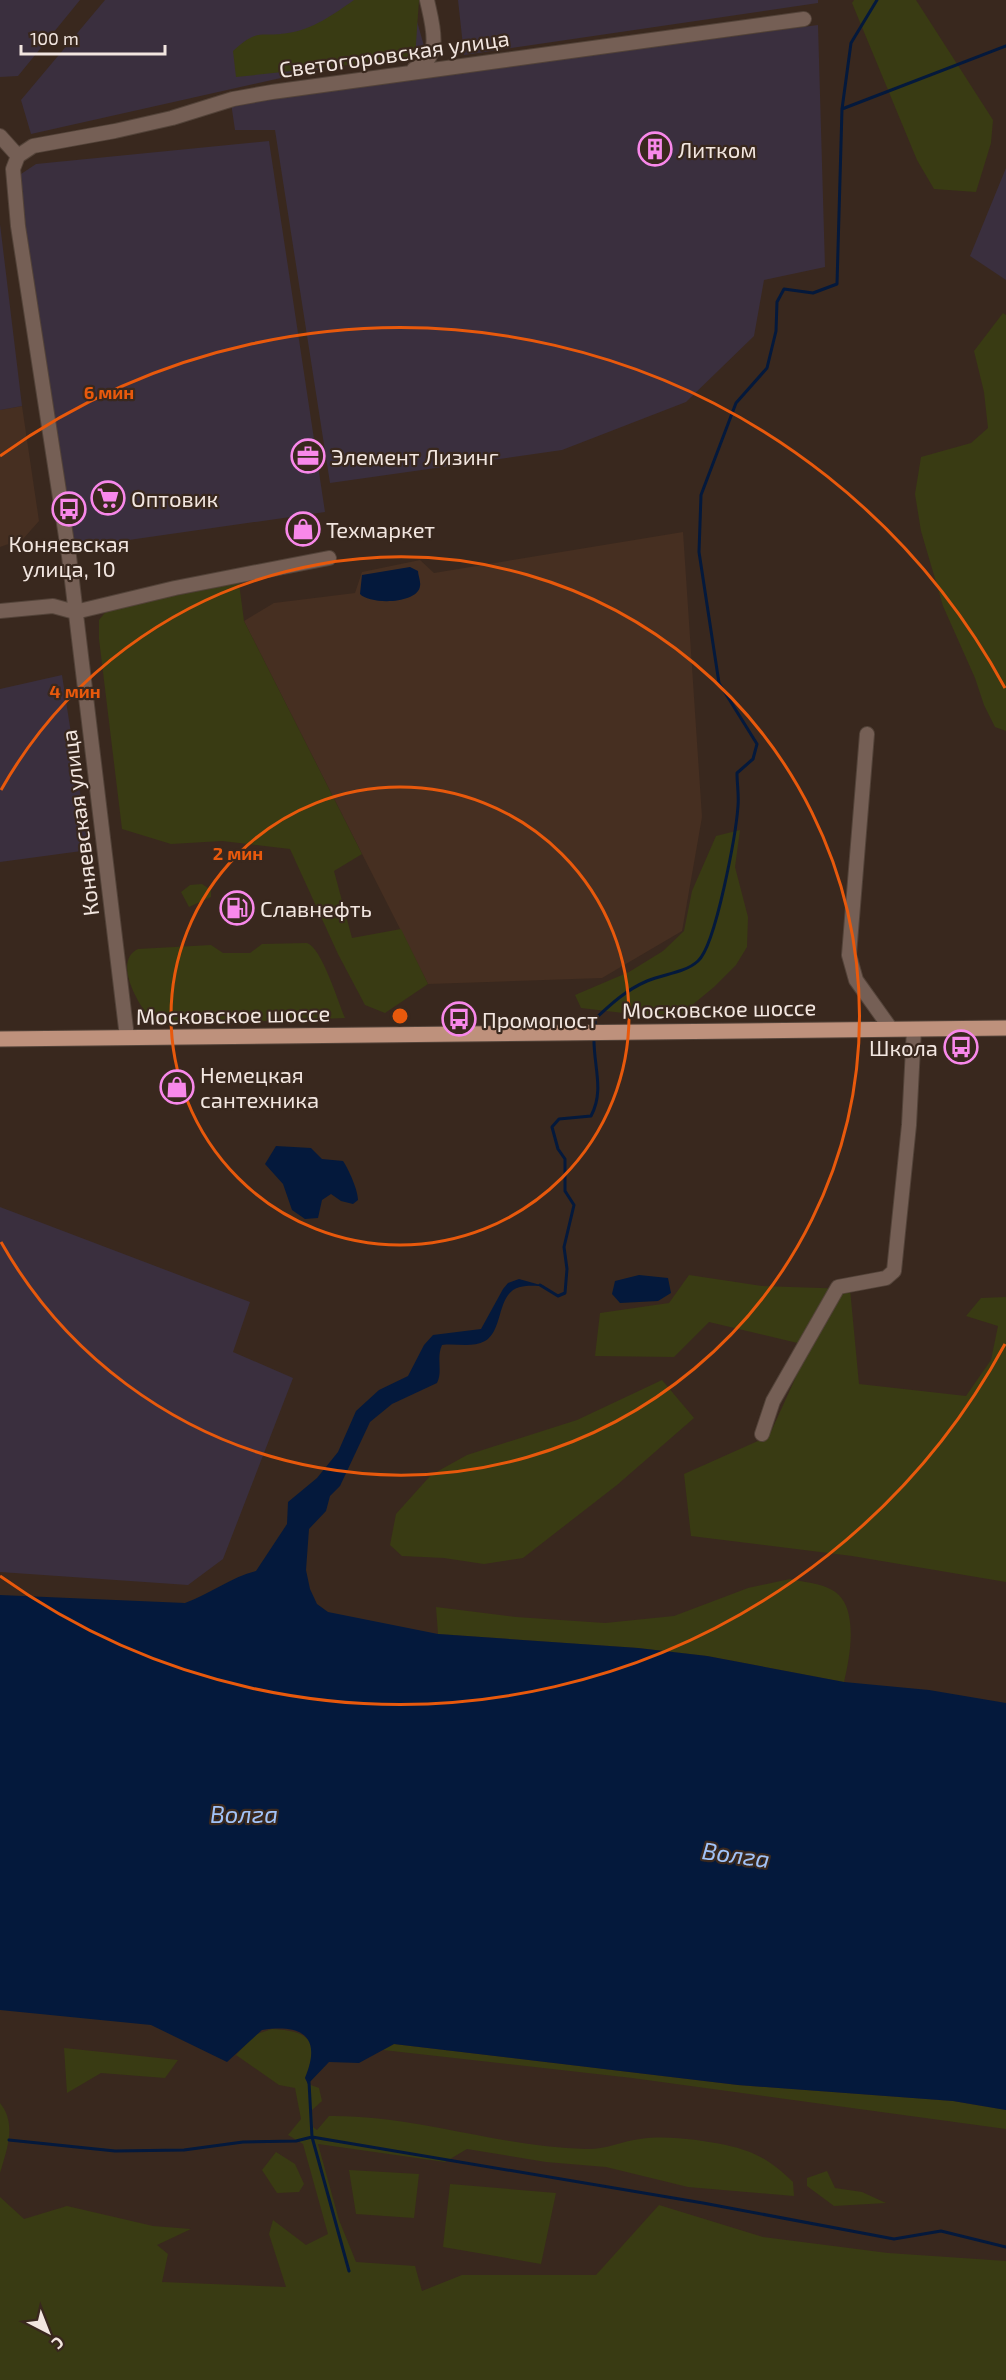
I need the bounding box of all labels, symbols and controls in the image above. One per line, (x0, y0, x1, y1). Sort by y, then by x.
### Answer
scale bar (21, 18, 165, 56)
street label: Светогоровская улица (277, 24, 511, 83)
text: 100 m (30, 27, 79, 49)
building icon: Литком (637, 131, 673, 167)
place label: Литком (678, 136, 757, 162)
text: 6 мин (84, 381, 134, 403)
office icon: Элемент Лизинг (290, 438, 326, 474)
place label: Элемент Лизинг (331, 443, 499, 469)
supermarket icon: Оптовик (90, 480, 126, 516)
place label: Оптовик (131, 485, 219, 511)
bus stop icon: Коняевская улица, 10 (51, 491, 87, 527)
shop icon: Техмаркет (285, 511, 321, 547)
place label: Техмаркет (326, 516, 435, 542)
place label: Коняевская улица, 10 (8, 530, 130, 582)
text: 4 мин (49, 680, 101, 702)
street label: Коняевская улица (55, 728, 104, 918)
text: 2 мин (213, 842, 263, 864)
fuel station icon: Славнефть (219, 890, 255, 926)
place label: Славнефть (260, 895, 372, 921)
street label: Московское шоссе (622, 993, 816, 1023)
street label: Московское шоссе (136, 999, 330, 1029)
bus stop icon: Промопост (441, 1001, 477, 1037)
centre of rings (390, 1006, 410, 1026)
place label: Промопост (482, 1006, 598, 1032)
bus stop icon: Школа (943, 1029, 979, 1065)
place label: Школа (869, 1034, 938, 1060)
place label: Немецкая сантехника (200, 1061, 319, 1112)
shop icon: Немецкая сантехника (159, 1069, 195, 1105)
water label: Волга (210, 1799, 278, 1828)
water label: Волга (700, 1835, 772, 1873)
north arrow (18, 2302, 78, 2362)
text: С (49, 2333, 68, 2354)

